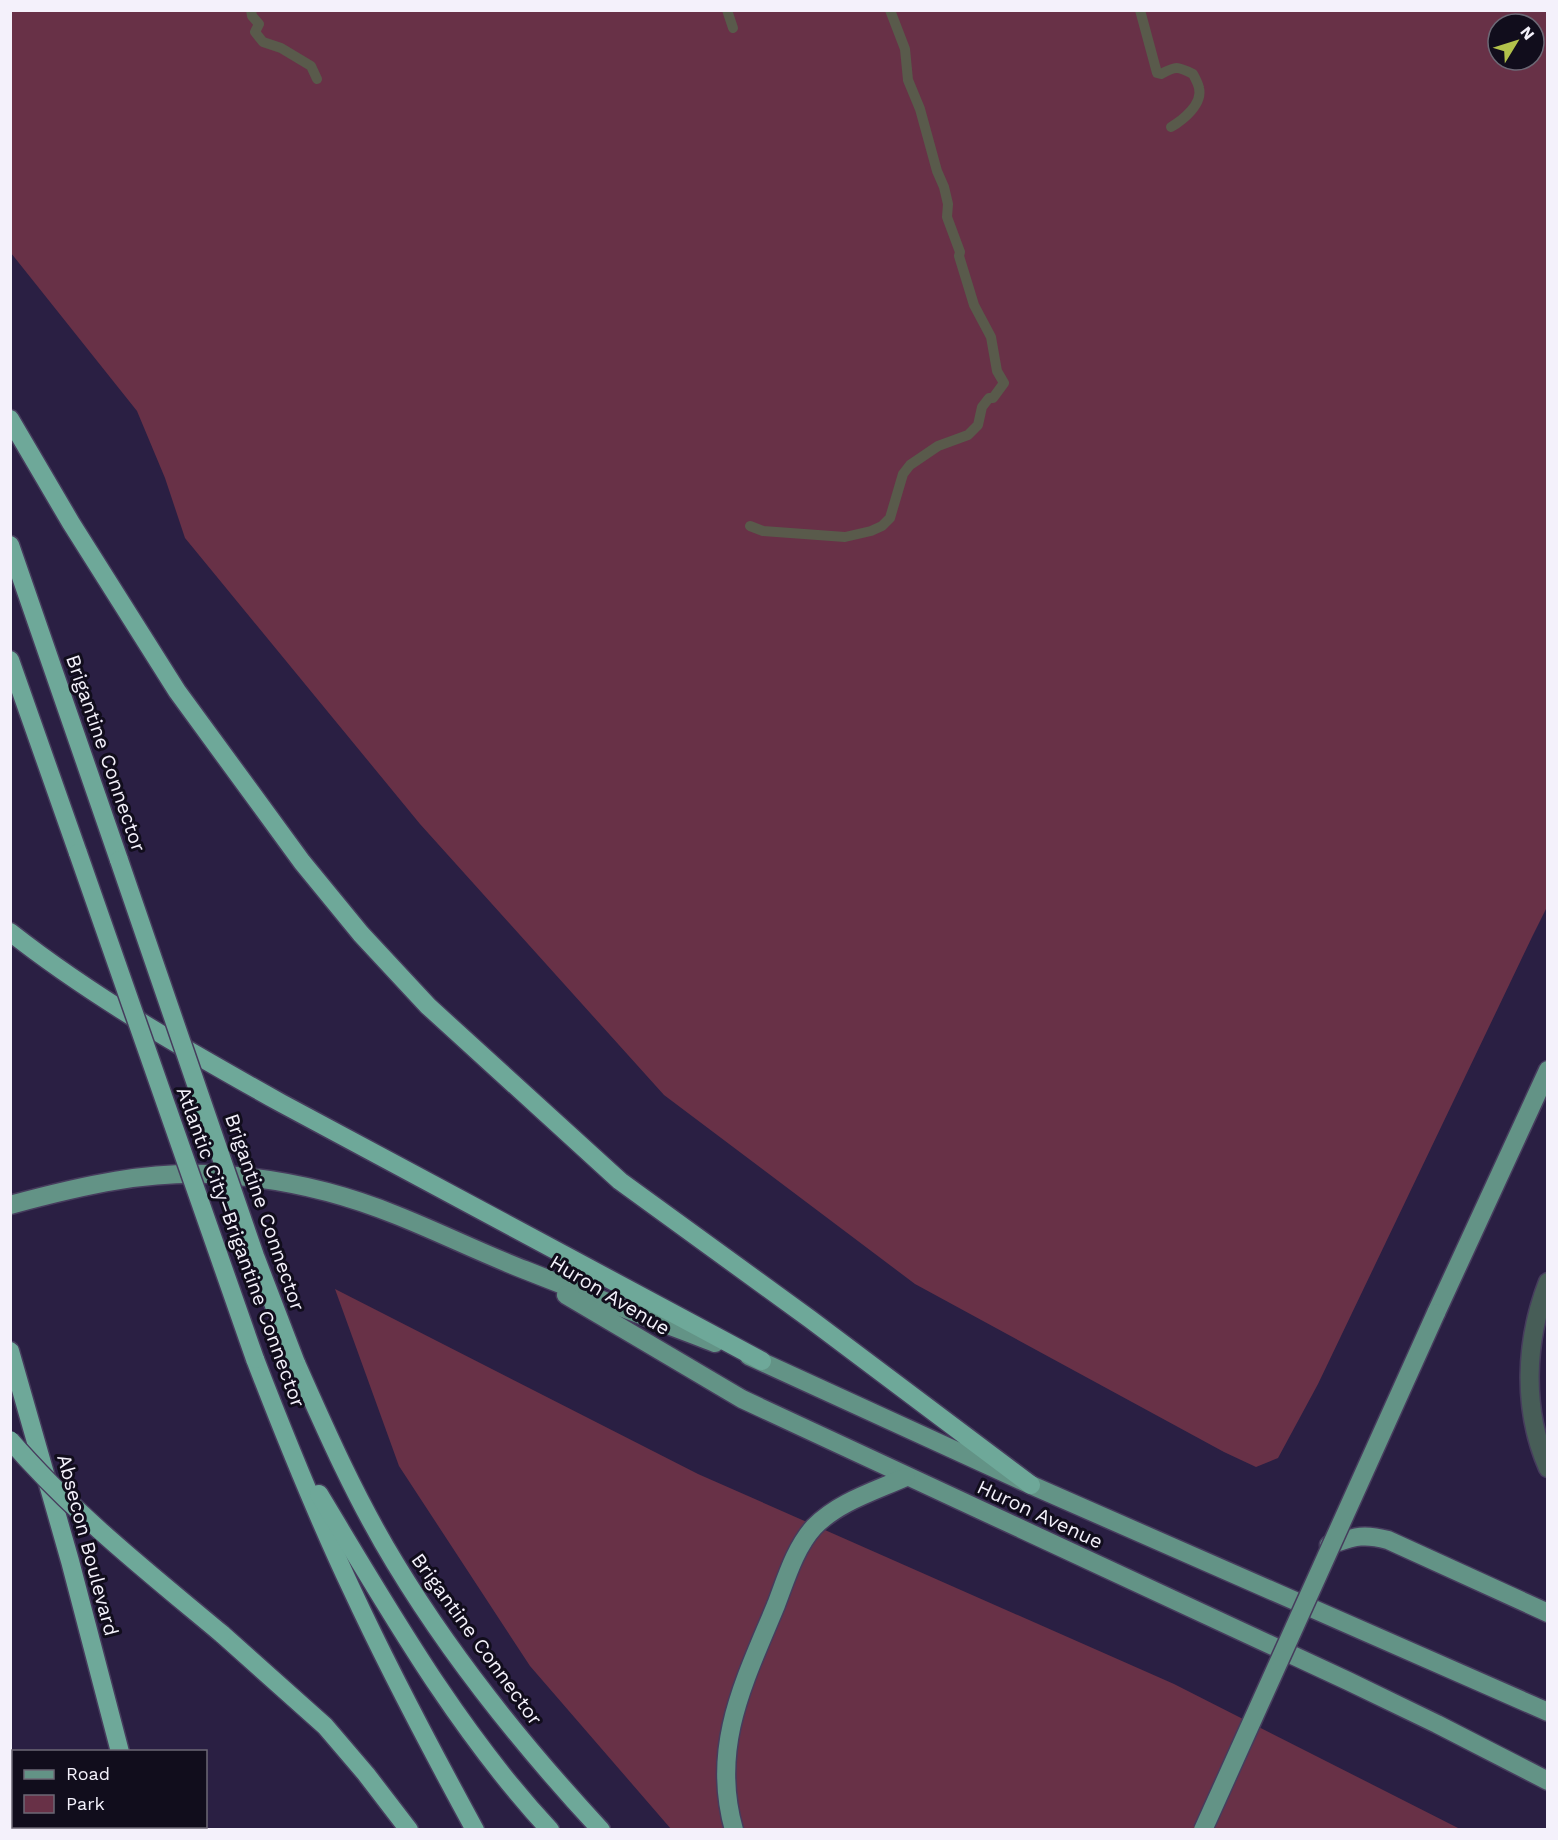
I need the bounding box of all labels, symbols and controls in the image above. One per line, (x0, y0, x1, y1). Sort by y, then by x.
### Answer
north arrow (1486, 12, 1546, 72)
text: N (1516, 23, 1539, 44)
street label: Brigantine Connector (61, 651, 151, 855)
street label: Atlantic City–Brigantine Connector (172, 1083, 310, 1411)
street label: Brigantine Connector (220, 1110, 310, 1314)
street label: Huron Avenue (546, 1250, 674, 1340)
street label: Absecon Boulevard (52, 1452, 124, 1638)
street label: Huron Avenue (973, 1474, 1107, 1554)
street label: Brigantine Connector (406, 1548, 548, 1730)
legend (12, 1750, 207, 1828)
text: Road (66, 1763, 110, 1784)
text: Park (66, 1793, 105, 1814)

